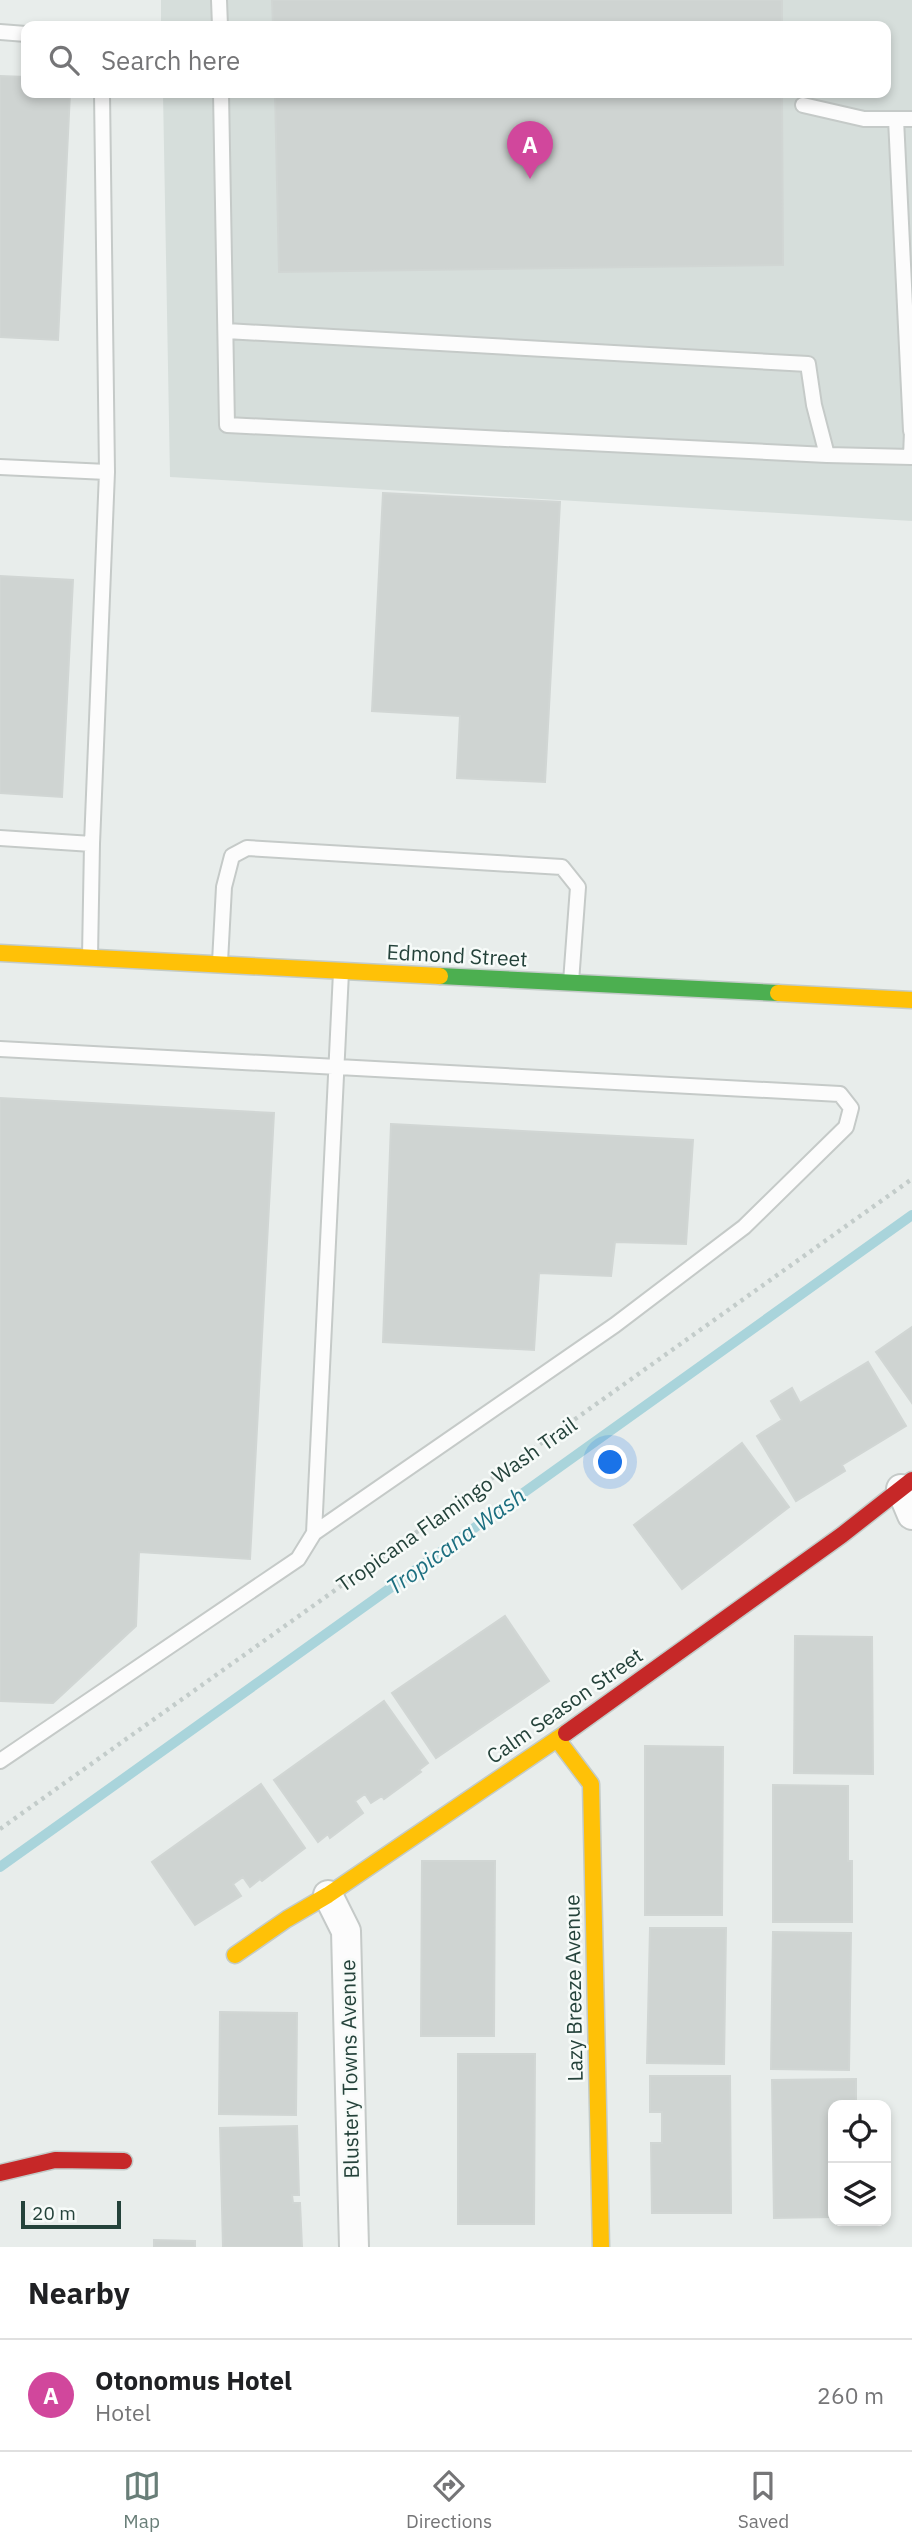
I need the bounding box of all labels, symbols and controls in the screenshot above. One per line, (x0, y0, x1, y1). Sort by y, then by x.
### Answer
search box (21, 21, 891, 98)
icon: search (45, 41, 83, 79)
text: Search here (101, 43, 240, 77)
pin: A (507, 121, 553, 179)
street label: Edmond Street (386, 937, 528, 973)
street label: Tropicana Flamingo Wash Trail (331, 1410, 582, 1598)
your location (593, 1445, 627, 1479)
water label: Tropicana Wash (380, 1480, 531, 1601)
street label: Calm Season Street (481, 1641, 648, 1770)
street label: Lazy Breeze Avenue (557, 1894, 589, 2082)
street label: Blustery Towns Avenue (333, 1959, 365, 2179)
map controls (828, 2100, 891, 2226)
button: locate (828, 2100, 891, 2163)
button: layers (828, 2163, 891, 2226)
scale bar (21, 2198, 121, 2230)
text: 20 m (32, 2201, 76, 2225)
text: Nearby (28, 2273, 130, 2312)
text: Otonomus Hotel (95, 2363, 292, 2397)
text: A (43, 2380, 59, 2410)
text: 260 m (817, 2380, 884, 2410)
text: Hotel (95, 2397, 151, 2427)
tab: Map (123, 2467, 161, 2533)
tab: Directions (406, 2467, 492, 2533)
tab: Saved (738, 2467, 789, 2533)

